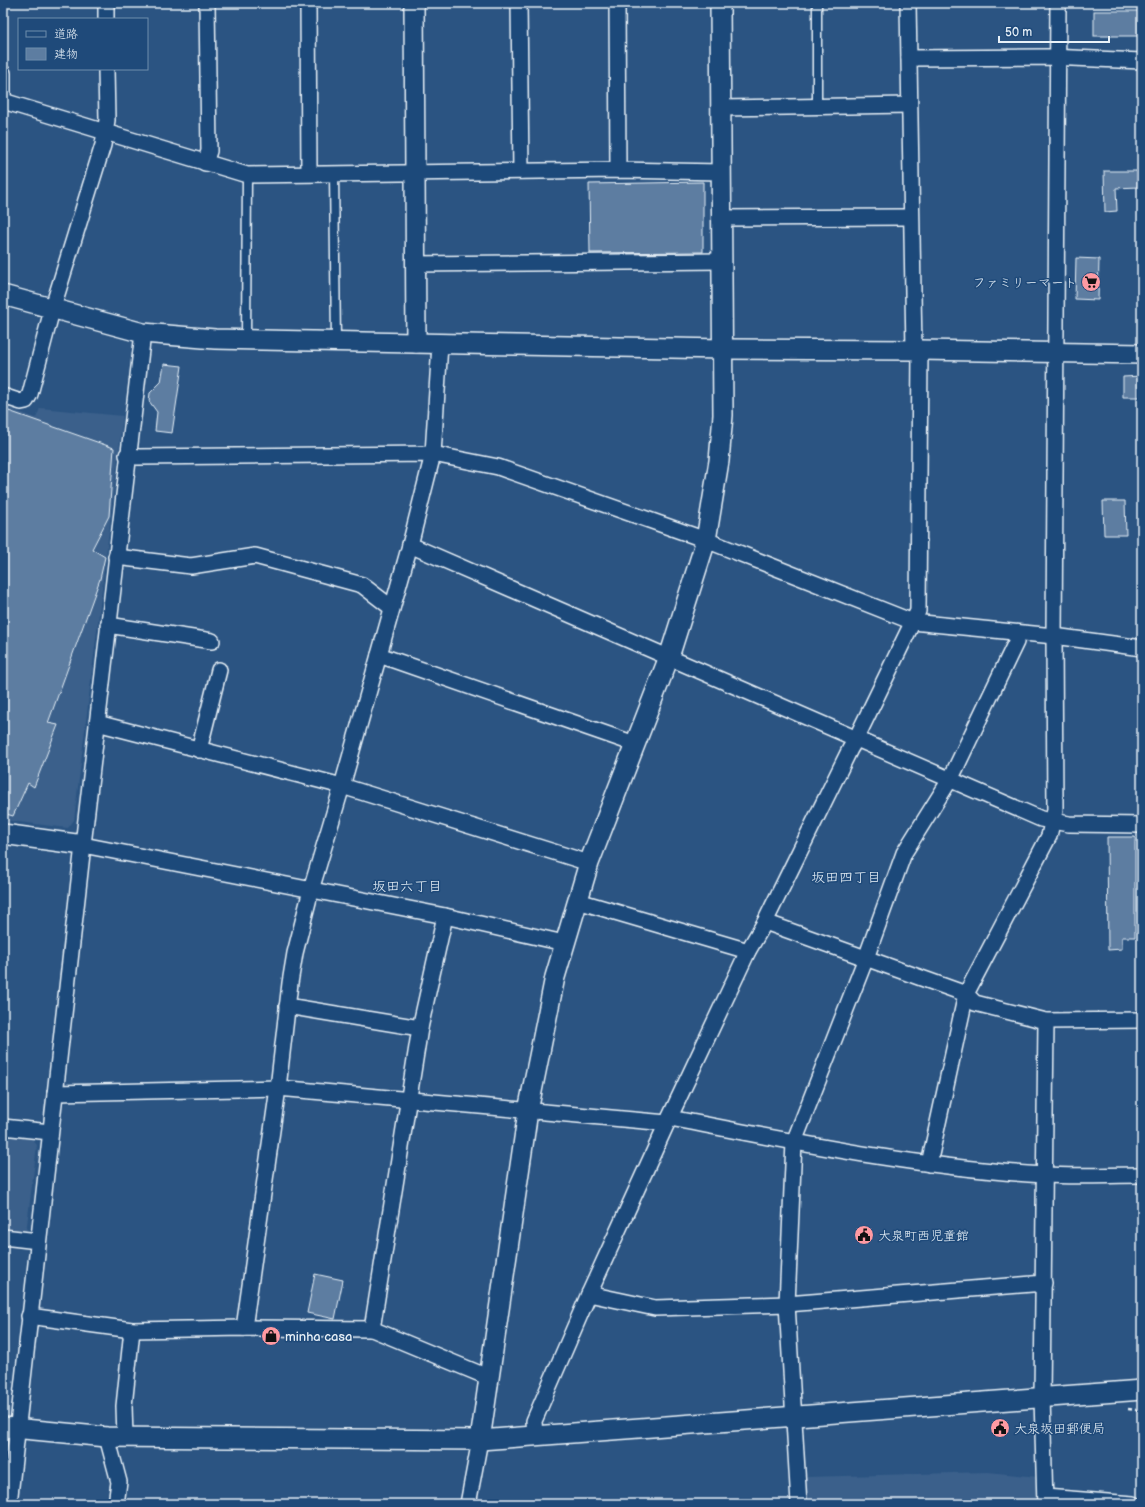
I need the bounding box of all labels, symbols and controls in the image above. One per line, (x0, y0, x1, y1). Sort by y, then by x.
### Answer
legend (18, 18, 148, 70)
scale bar (999, 18, 1109, 44)
text: 50 m (1005, 25, 1032, 40)
text: 道路 (54, 27, 78, 42)
text: 建物 (54, 47, 78, 62)
supermarket icon: ファミリーマート (1080, 271, 1102, 293)
place label: ファミリーマート (973, 275, 1077, 291)
district label: 坂田四丁目 (811, 869, 881, 886)
district label: 坂田六丁目 (372, 878, 442, 895)
public building icon: 大泉町西児童館 (853, 1224, 875, 1246)
place label: 大泉町西児童館 (878, 1228, 969, 1244)
shop icon: minha casa (260, 1325, 282, 1347)
place label: minha casa (285, 1329, 352, 1345)
public building icon: 大泉坂田郵便局 (989, 1417, 1011, 1439)
place label: 大泉坂田郵便局 (1014, 1421, 1105, 1437)

